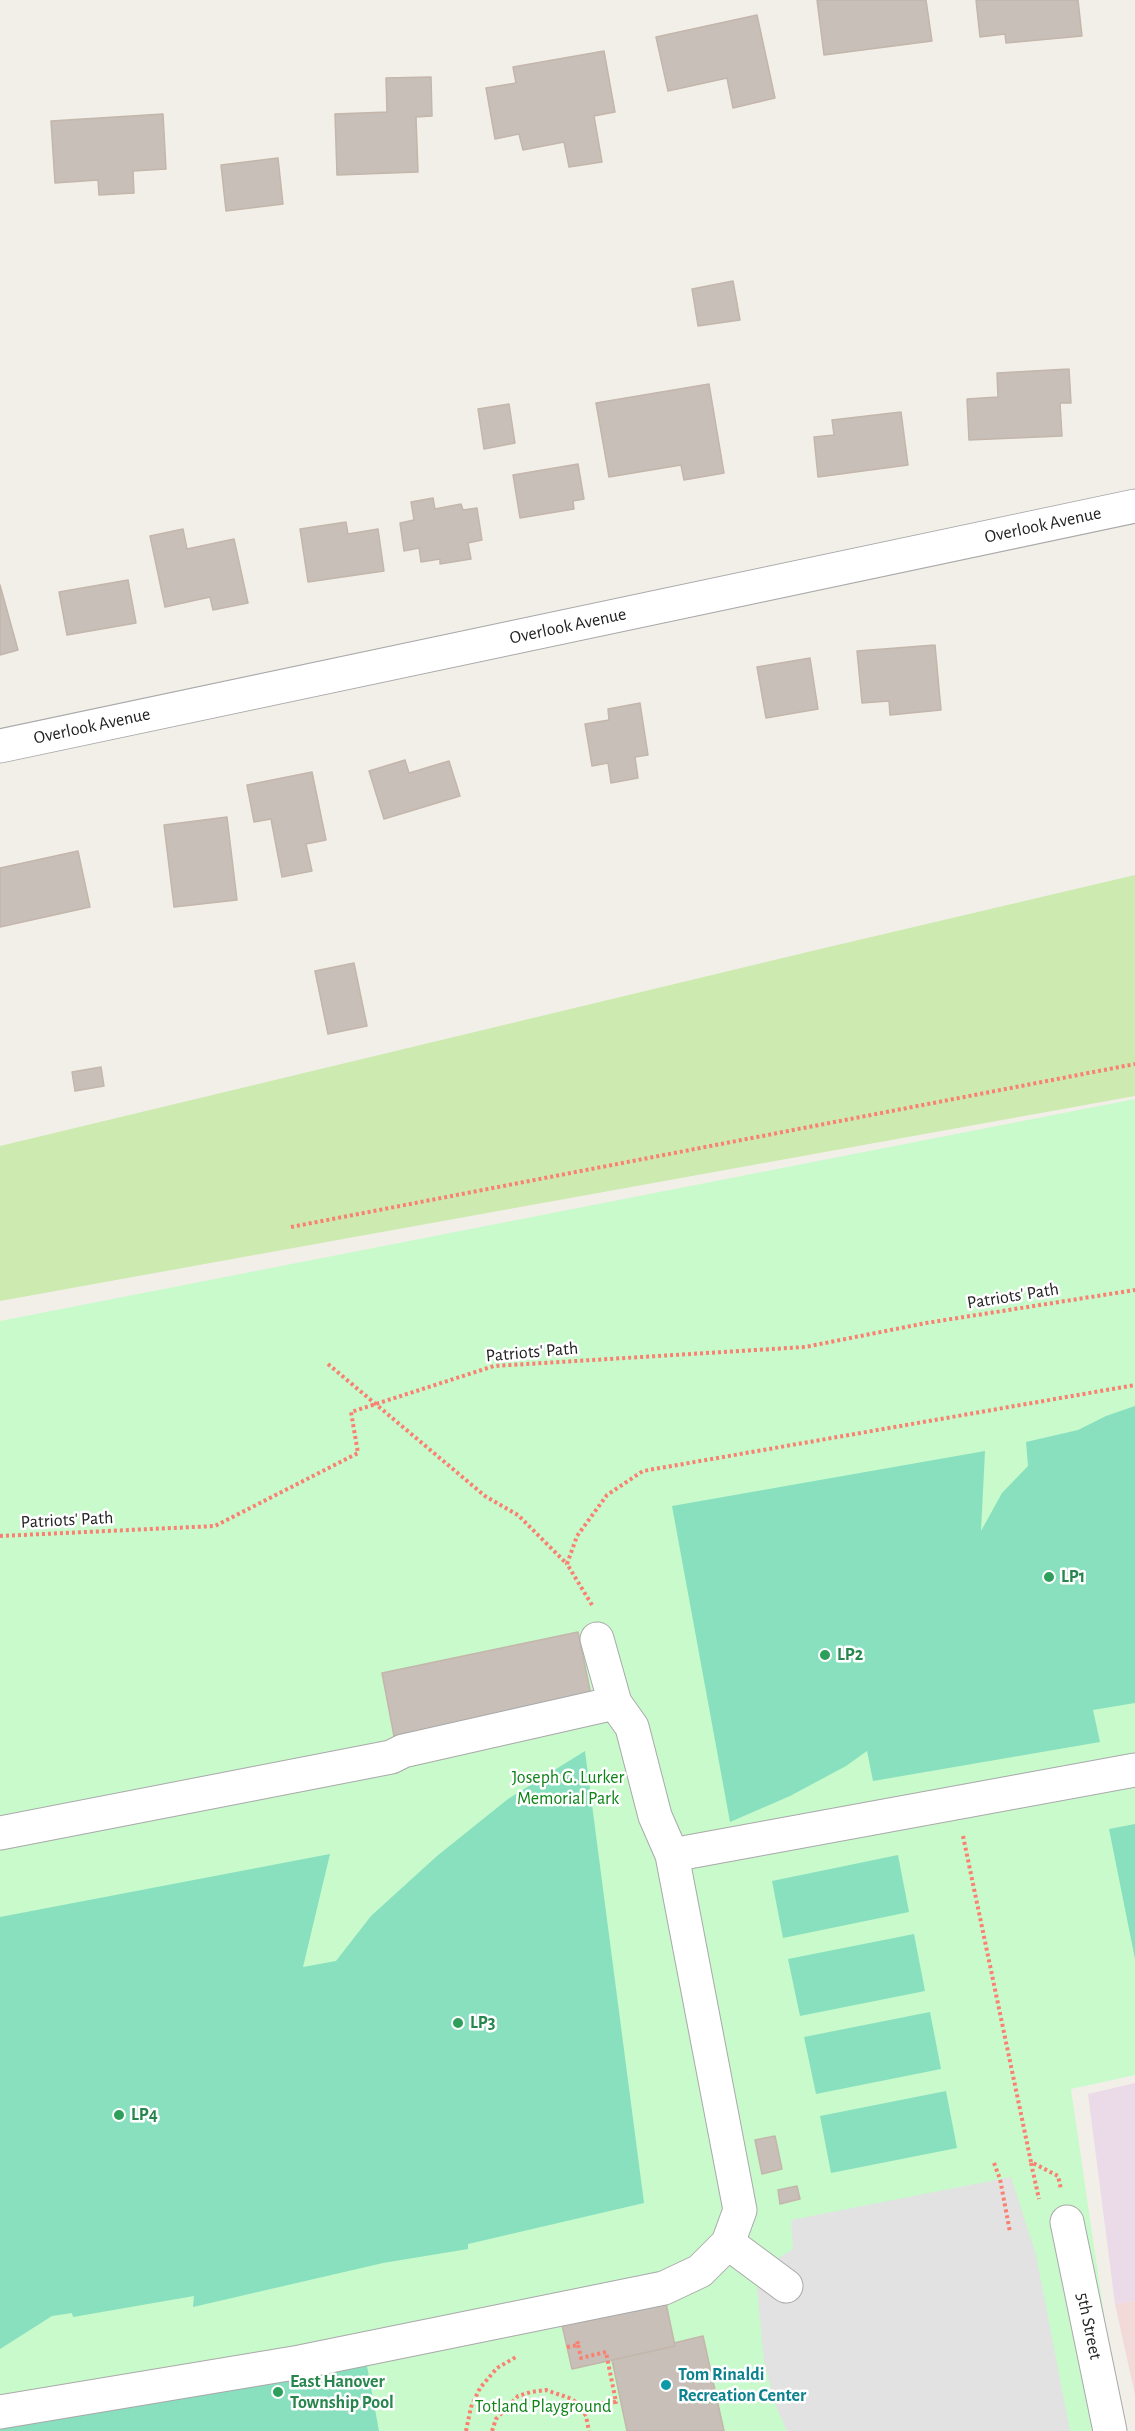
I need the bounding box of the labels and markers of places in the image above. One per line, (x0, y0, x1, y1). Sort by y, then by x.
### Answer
place label: LP1 (1061, 1566, 1085, 1588)
marker: LP1 (1042, 1570, 1056, 1584)
place label: LP2 (837, 1644, 863, 1666)
marker: LP2 (818, 1648, 832, 1662)
place label: LP3 (470, 2012, 496, 2034)
marker: LP3 (451, 2016, 465, 2030)
place label: LP4 (131, 2104, 158, 2126)
marker: LP4 (112, 2108, 126, 2122)
place label: Tom Rinaldi Recreation Center (678, 2364, 806, 2406)
place label: East Hanover Township Pool (290, 2371, 394, 2414)
marker: Tom Rinaldi Recreation Center (659, 2378, 673, 2392)
marker: East Hanover Township Pool (271, 2385, 285, 2399)

